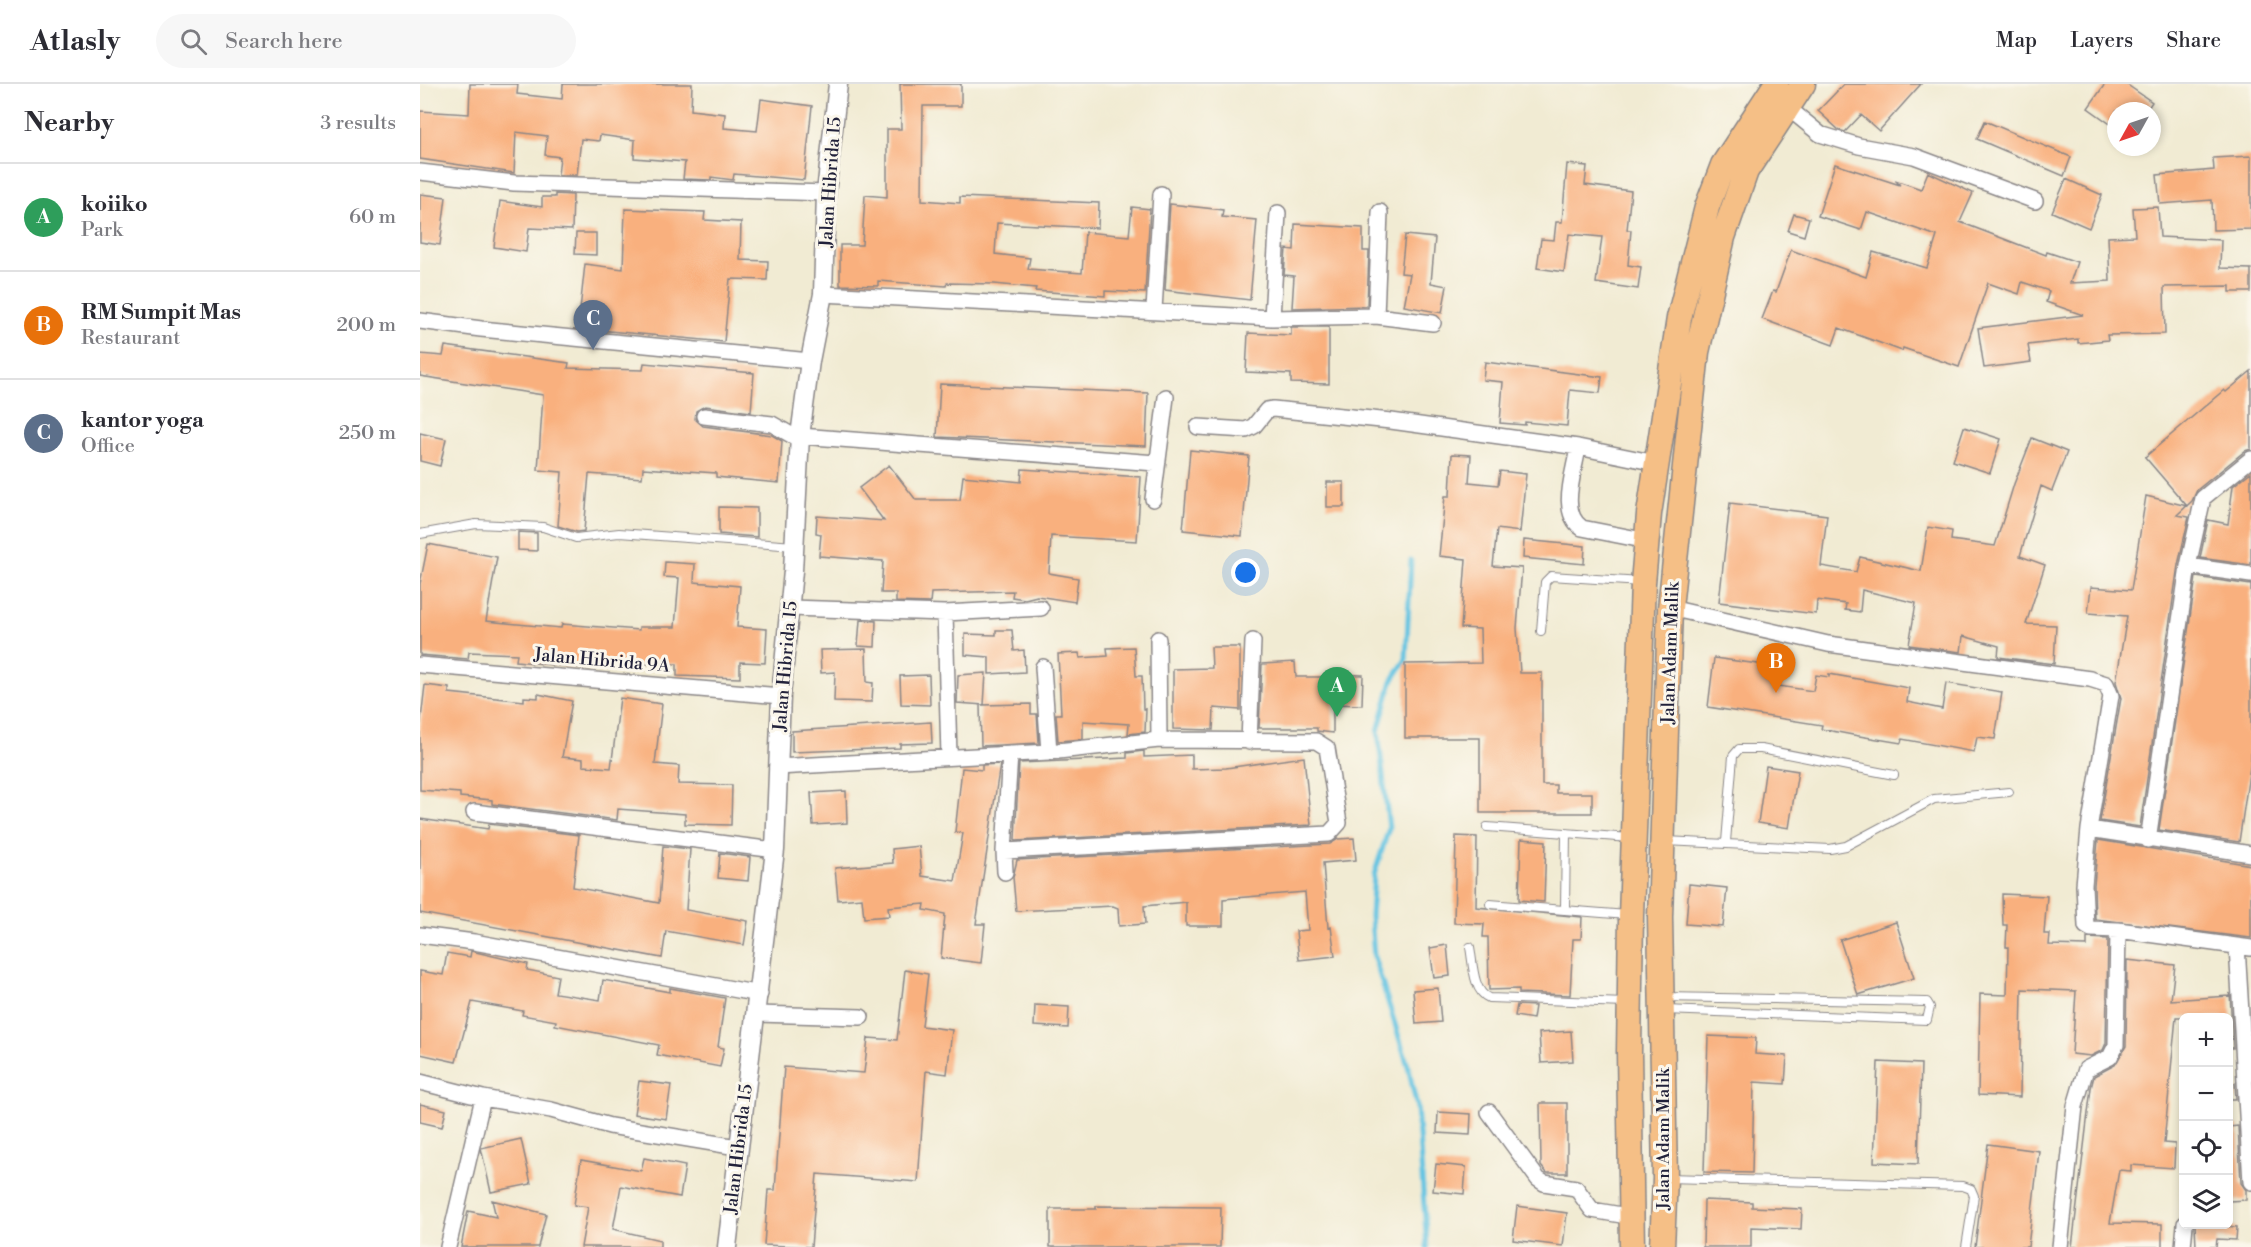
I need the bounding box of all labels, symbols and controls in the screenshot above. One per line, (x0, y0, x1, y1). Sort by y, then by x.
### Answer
search box (156, 14, 576, 68)
text: Atlasly (30, 24, 120, 59)
icon: search (177, 25, 210, 58)
text: Search here (225, 28, 343, 55)
text: Map (1996, 28, 2037, 54)
text: Layers (2070, 28, 2133, 54)
text: Share (2166, 28, 2221, 54)
north arrow (2107, 102, 2161, 156)
text: Nearby (24, 107, 114, 139)
text: 3 results (320, 111, 396, 136)
street label: Jalan Hibrida 15 (814, 116, 847, 249)
text: koiiko (81, 191, 148, 218)
text: A (36, 205, 51, 230)
text: 60 m (349, 205, 396, 230)
text: Park (81, 218, 123, 243)
text: RM Sumpit Mas (81, 299, 241, 326)
pin: C (574, 300, 612, 350)
text: B (36, 313, 51, 338)
text: 200 m (336, 313, 396, 338)
text: Restaurant (81, 326, 180, 351)
text: kantor yoga (81, 407, 204, 434)
text: C (36, 421, 51, 446)
text: 250 m (339, 421, 396, 446)
text: Office (81, 434, 135, 459)
your location (1231, 558, 1260, 587)
street label: Jalan Adam Malik (1656, 580, 1685, 725)
street label: Jalan Hibrida 15 (768, 600, 803, 733)
street label: Jalan Hibrida 9A (532, 643, 672, 678)
pin: B (1756, 644, 1796, 693)
pin: A (1318, 668, 1356, 717)
map controls (2179, 1013, 2233, 1229)
button: + (2179, 1013, 2233, 1067)
street label: Jalan Adam Malik (1652, 1066, 1675, 1211)
button: − (2179, 1067, 2233, 1121)
street label: Jalan Hibrida 15 (719, 1083, 758, 1216)
button: locate (2179, 1121, 2233, 1175)
button: layers (2179, 1175, 2233, 1229)

